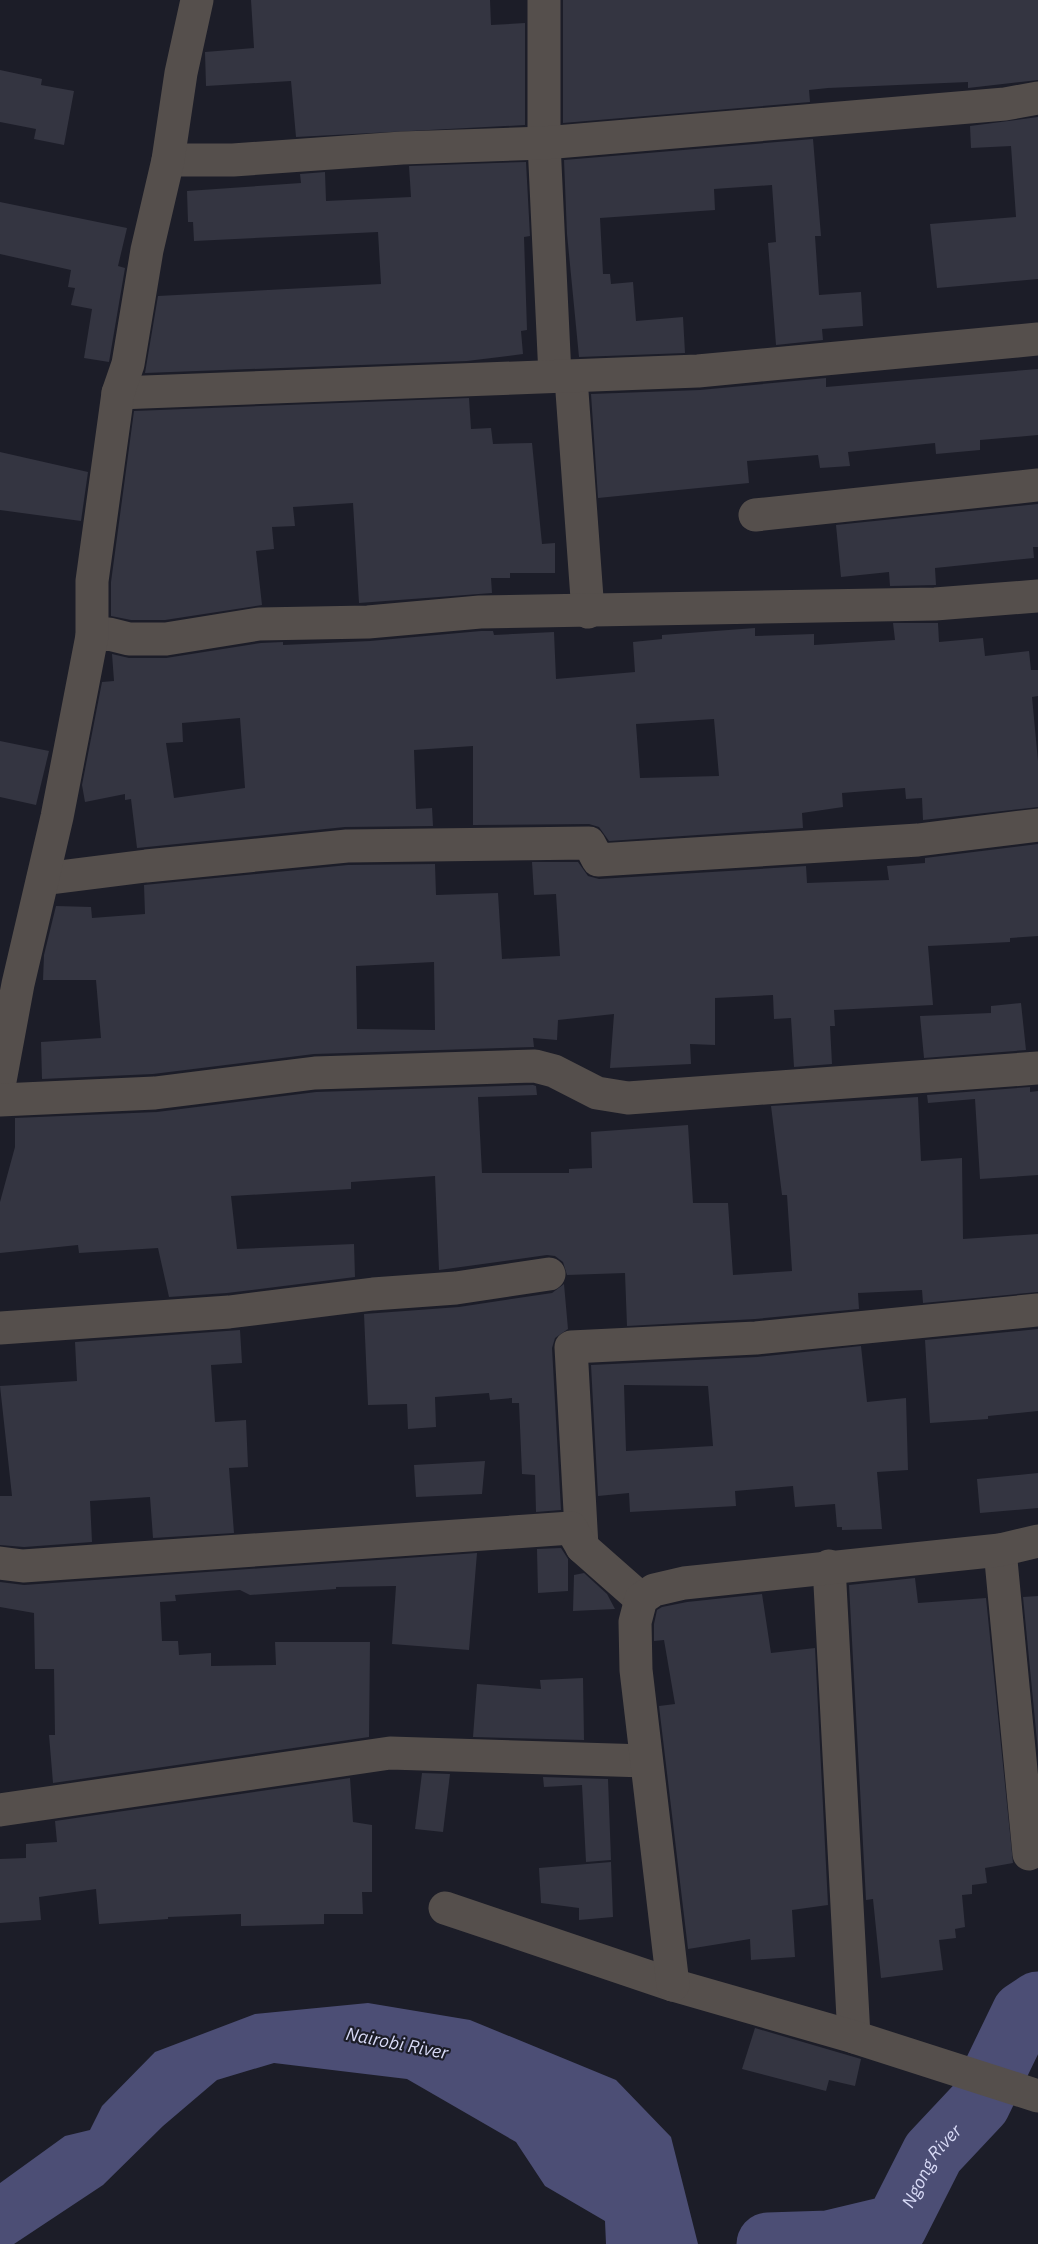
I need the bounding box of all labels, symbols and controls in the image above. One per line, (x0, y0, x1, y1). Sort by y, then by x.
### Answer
water label: Nairobi River (344, 2022, 450, 2064)
water label: Ngong River (896, 2119, 966, 2211)

